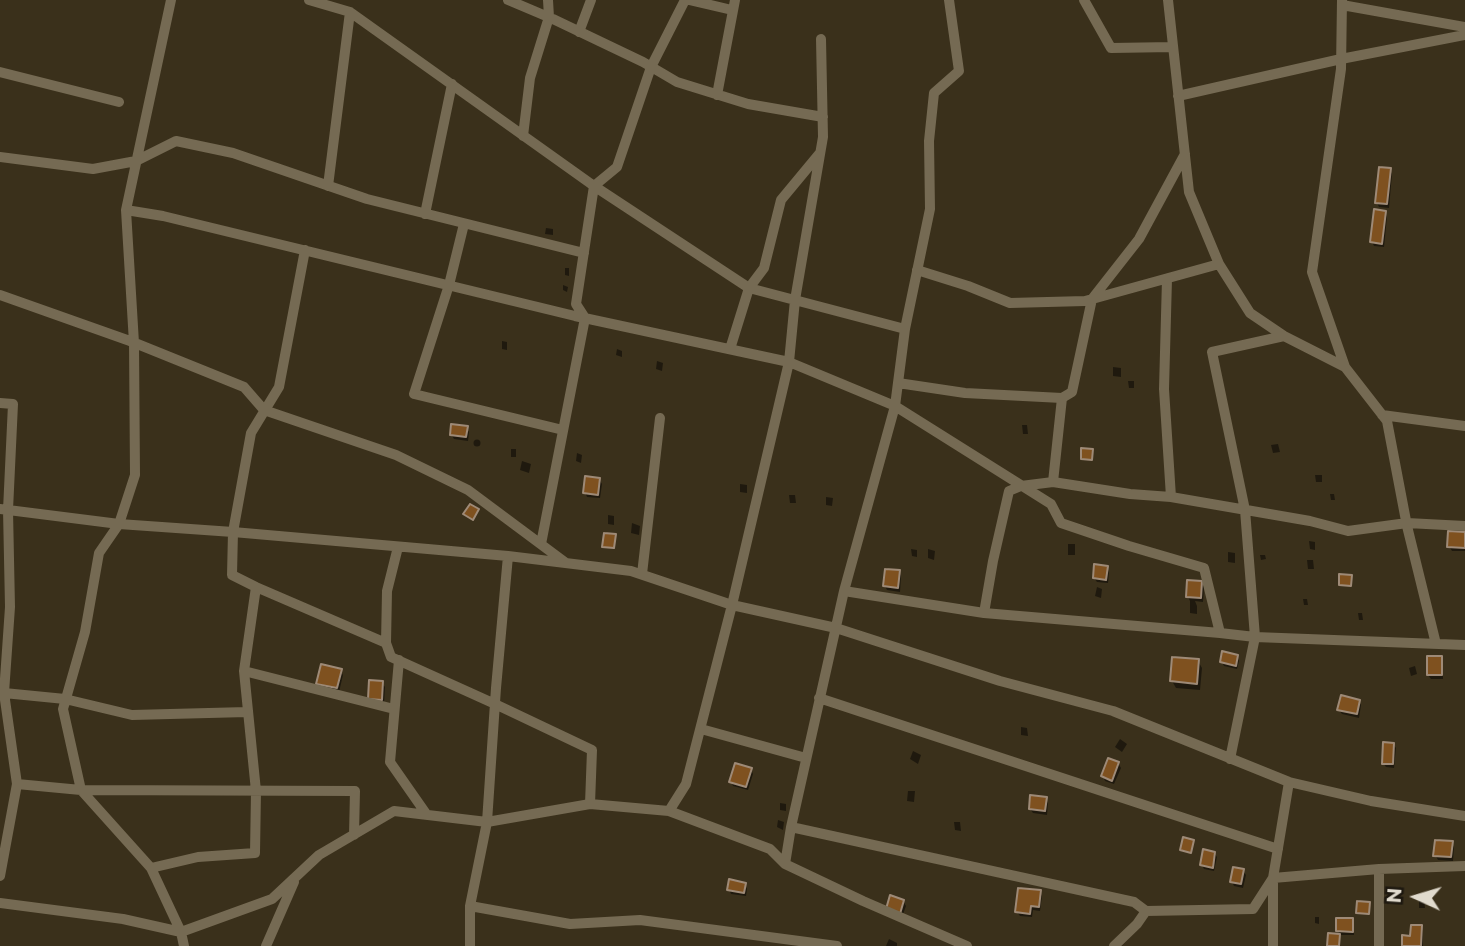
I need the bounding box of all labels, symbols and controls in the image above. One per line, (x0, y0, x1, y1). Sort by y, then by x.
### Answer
north arrow (1381, 862, 1451, 932)
text: N (1383, 887, 1407, 904)

